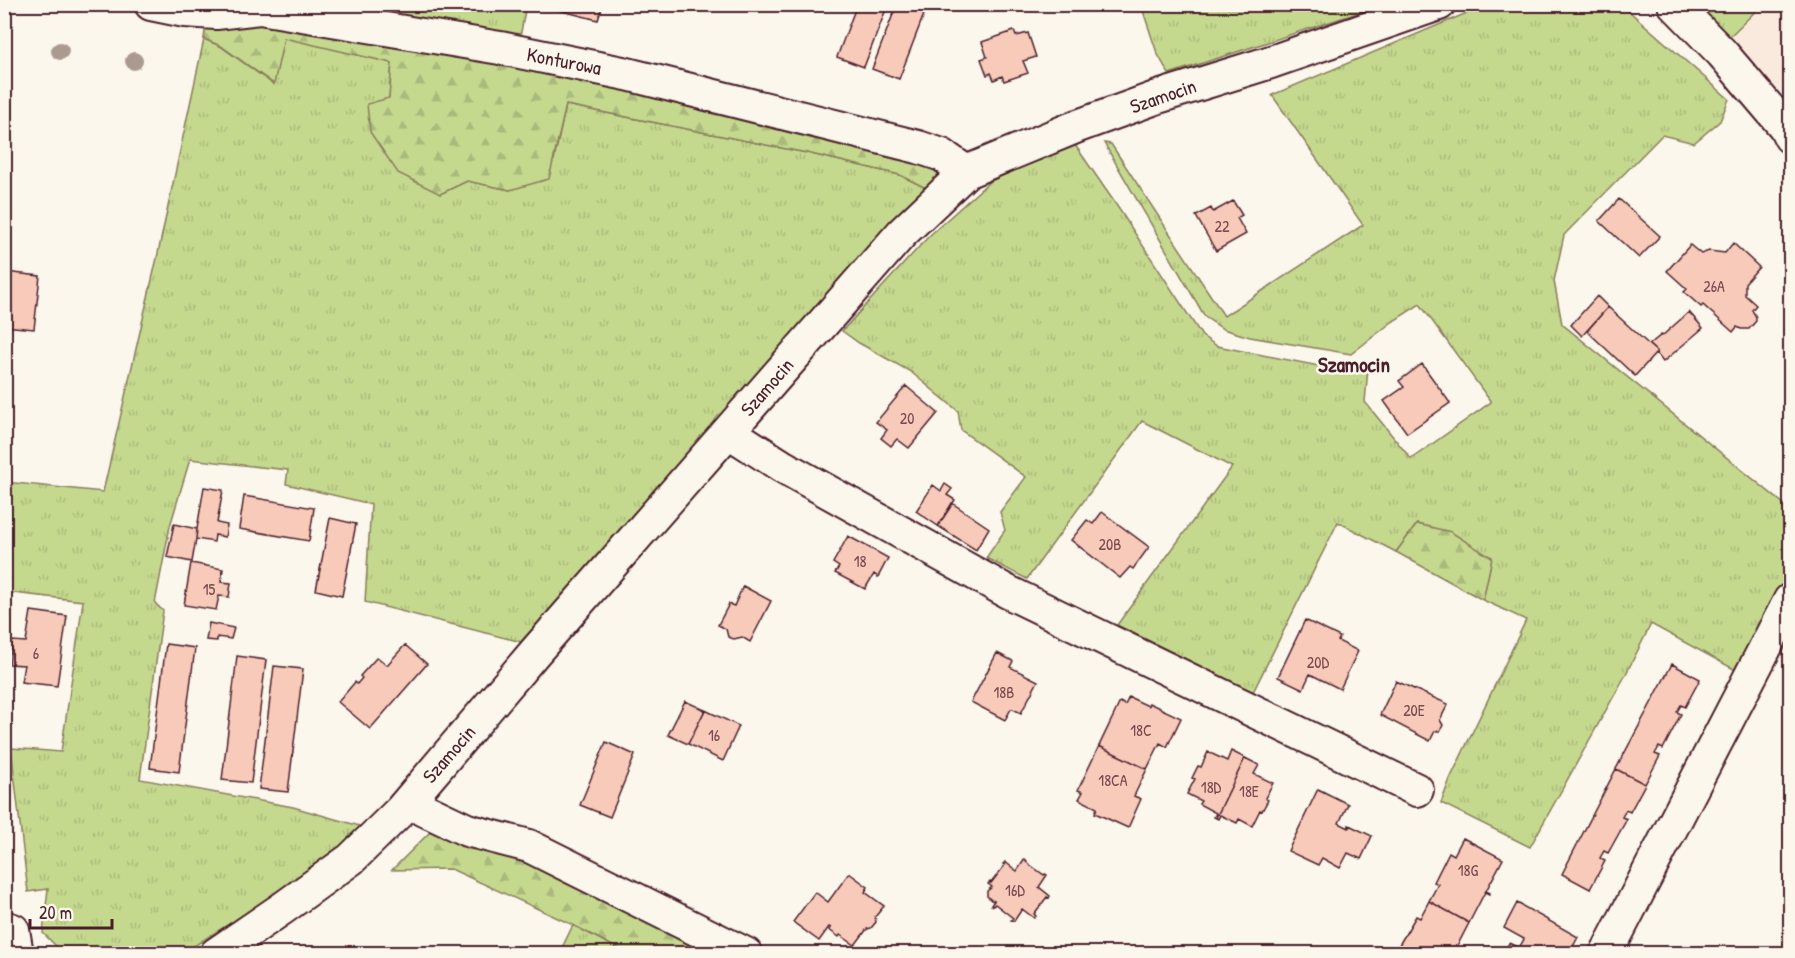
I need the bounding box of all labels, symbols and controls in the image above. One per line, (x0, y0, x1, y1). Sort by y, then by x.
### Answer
street label: Konturowa (525, 40, 604, 81)
street label: Szamocin (1126, 72, 1200, 119)
house number: 22 (1215, 215, 1230, 237)
house number: 26A (1703, 275, 1725, 297)
district label: Szamocin (1318, 350, 1390, 379)
street label: Szamocin (734, 352, 799, 421)
house number: 20 (900, 407, 914, 429)
house number: 20B (1099, 533, 1121, 555)
house number: 18 (854, 550, 866, 572)
house number: 15 (203, 578, 216, 600)
house number: 6 (33, 642, 39, 664)
house number: 20D (1307, 651, 1330, 673)
house number: 18B (994, 681, 1014, 703)
house number: 20E (1403, 699, 1425, 721)
street label: Szamocin (416, 719, 481, 788)
house number: 18C (1130, 719, 1152, 741)
house number: 16 (708, 724, 720, 746)
house number: 18CA (1098, 769, 1128, 791)
house number: 18D (1201, 776, 1222, 798)
house number: 18E (1239, 780, 1259, 802)
house number: 18G (1458, 859, 1479, 881)
house number: 16D (1005, 879, 1025, 901)
scale bar (30, 892, 112, 930)
text: 20 m (39, 900, 72, 925)

